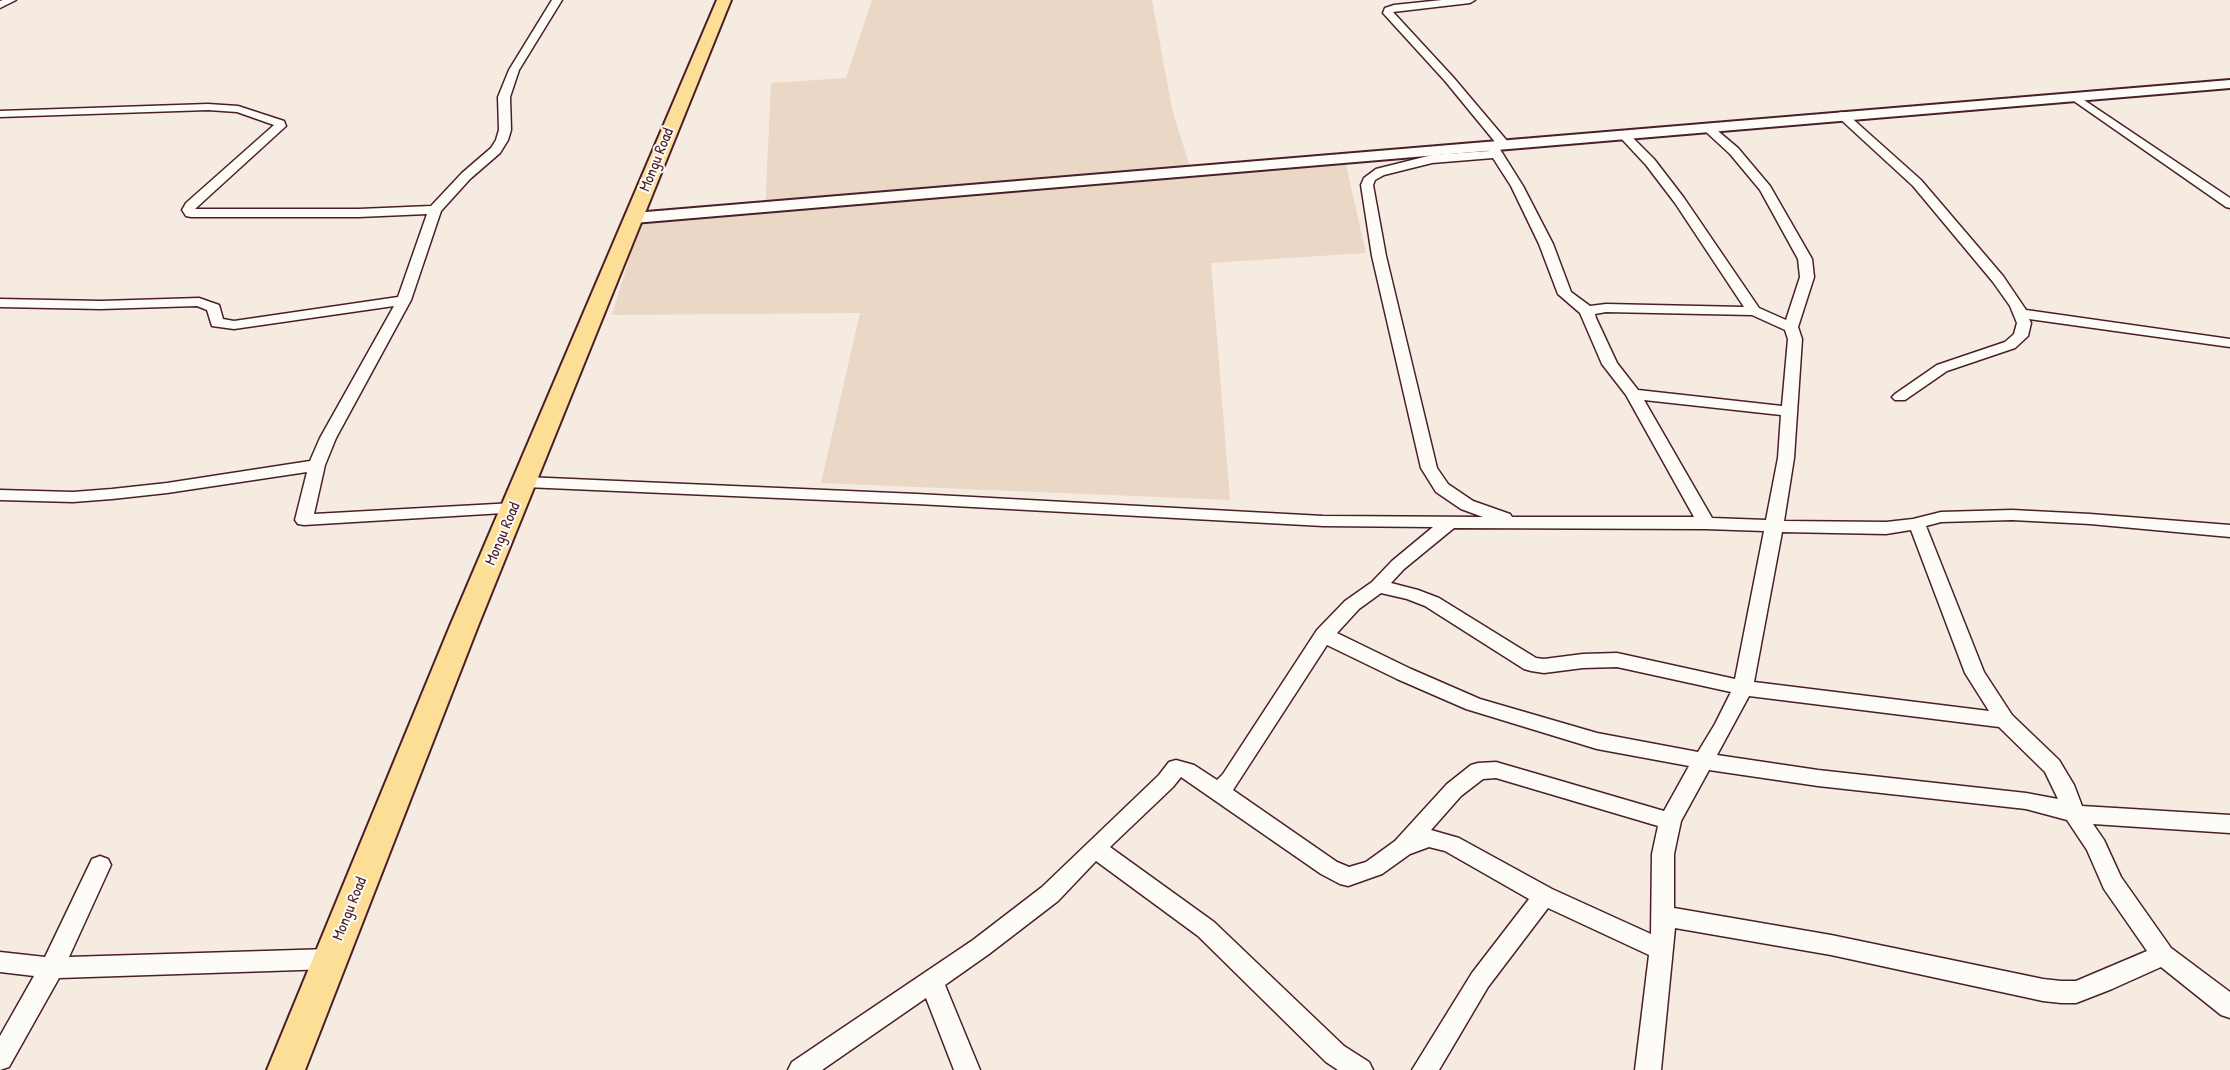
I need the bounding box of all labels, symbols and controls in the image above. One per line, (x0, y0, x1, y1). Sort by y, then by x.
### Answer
street label: Mongu Road (636, 126, 678, 194)
street label: Mongu Road (481, 500, 525, 568)
street label: Mongu Road (329, 875, 371, 943)

